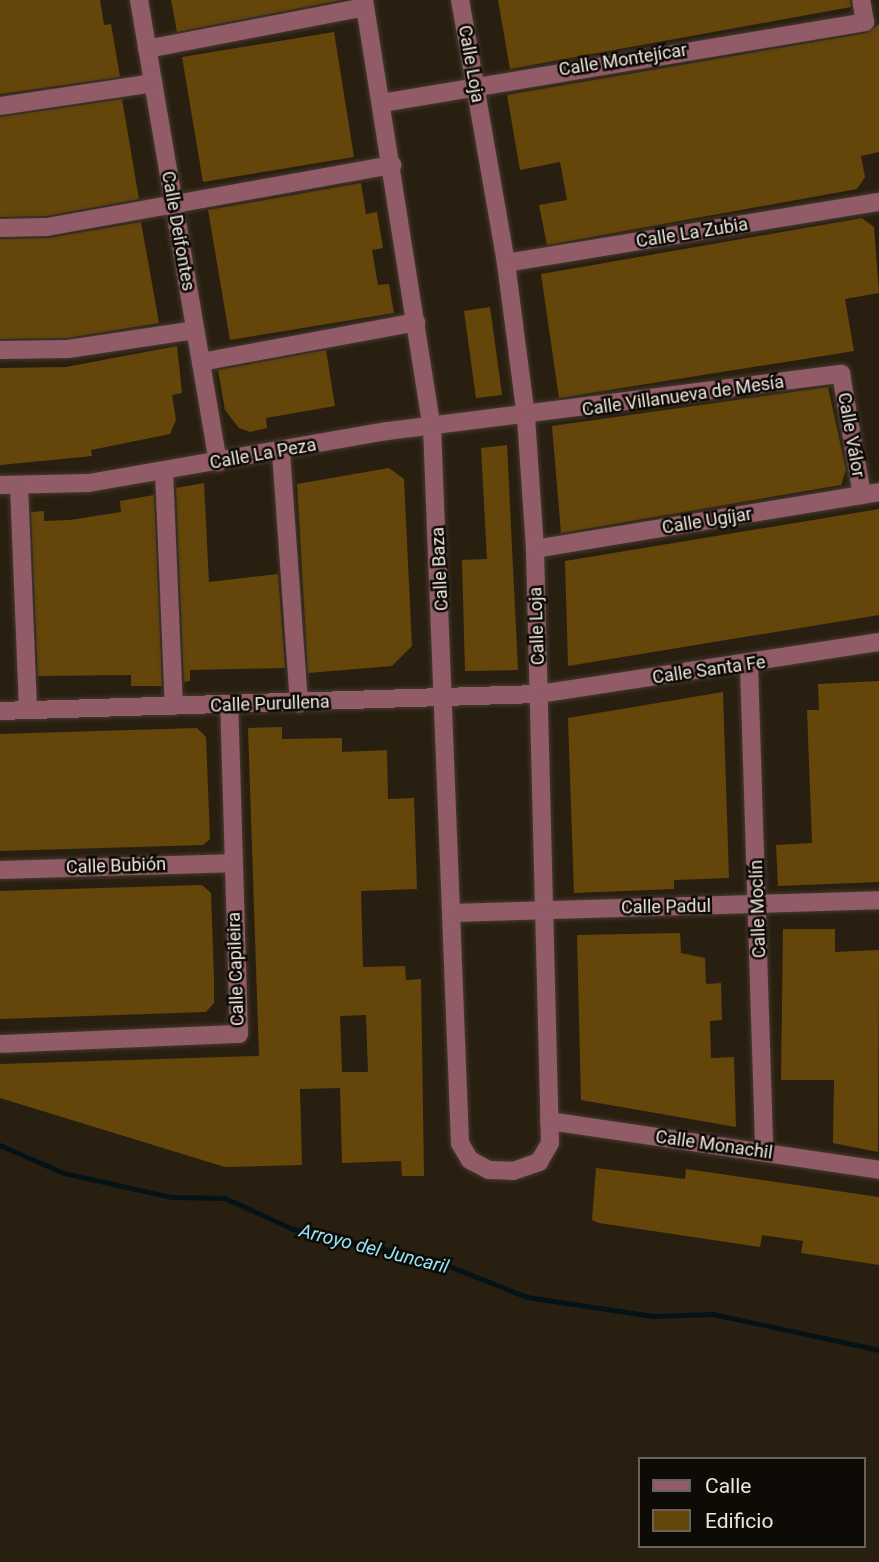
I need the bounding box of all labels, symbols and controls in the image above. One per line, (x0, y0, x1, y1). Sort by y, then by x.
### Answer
street label: Calle Loja (454, 24, 488, 104)
street label: Calle Montejícar (557, 39, 689, 81)
street label: Calle Deifontes (157, 169, 199, 293)
street label: Calle La Zubia (634, 213, 750, 253)
street label: Calle Villanueva de Mesía (581, 371, 785, 421)
street label: Calle Válor (833, 391, 869, 479)
street label: Calle La Peza (208, 434, 318, 474)
street label: Calle Ugíjar (661, 503, 753, 539)
street label: Calle Baza (427, 526, 453, 612)
street label: Calle Loja (525, 586, 549, 666)
street label: Calle Santa Fe (651, 651, 767, 689)
street label: Calle Purullena (210, 691, 330, 717)
street label: Calle Bubión (66, 853, 166, 879)
street label: Calle Moclín (745, 859, 771, 959)
street label: Calle Padul (621, 895, 711, 919)
street label: Calle Capileira (223, 912, 249, 1026)
street label: Calle Monachil (654, 1126, 774, 1164)
water label: Arroyo del Juncaril (297, 1219, 451, 1279)
legend (638, 1457, 865, 1548)
text: Calle (705, 1474, 751, 1498)
text: Edificio (705, 1509, 773, 1533)

